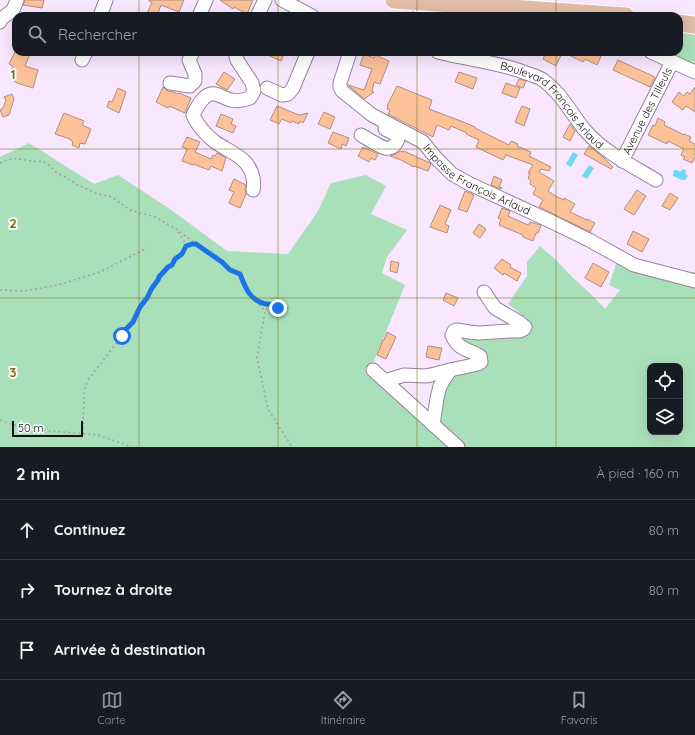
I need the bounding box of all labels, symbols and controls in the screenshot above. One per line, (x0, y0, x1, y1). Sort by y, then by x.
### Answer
search box (12, 12, 683, 56)
icon: search (26, 23, 48, 45)
text: Rechercher (58, 25, 137, 44)
street label: Boulevard François Arlaud (499, 58, 606, 152)
street label: Avenue des Tilleuls (619, 65, 675, 157)
text: 1 (10, 66, 16, 82)
street label: Impasse François Arlaud (420, 141, 533, 218)
text: 2 (9, 215, 17, 231)
route end (269, 299, 287, 317)
route start (113, 327, 131, 345)
map controls (647, 363, 683, 435)
button: locate (647, 363, 683, 399)
text: 3 (10, 364, 17, 380)
button: layers (647, 399, 683, 435)
scale bar (12, 419, 83, 438)
text: 50 m (18, 421, 44, 435)
text: 2 min (16, 463, 60, 484)
text: À pied · 160 m (597, 465, 679, 481)
icon: ahead (16, 519, 38, 541)
text: Continuez (54, 520, 125, 539)
text: 80 m (649, 522, 679, 538)
icon: right (16, 579, 38, 601)
text: Tournez à droite (54, 580, 173, 599)
text: 80 m (649, 582, 679, 598)
icon: arrive (16, 639, 38, 661)
text: Arrivée à destination (54, 640, 206, 659)
tab: Carte (98, 689, 126, 727)
tab: Itinéraire (321, 689, 366, 727)
tab: Favoris (561, 689, 597, 727)

